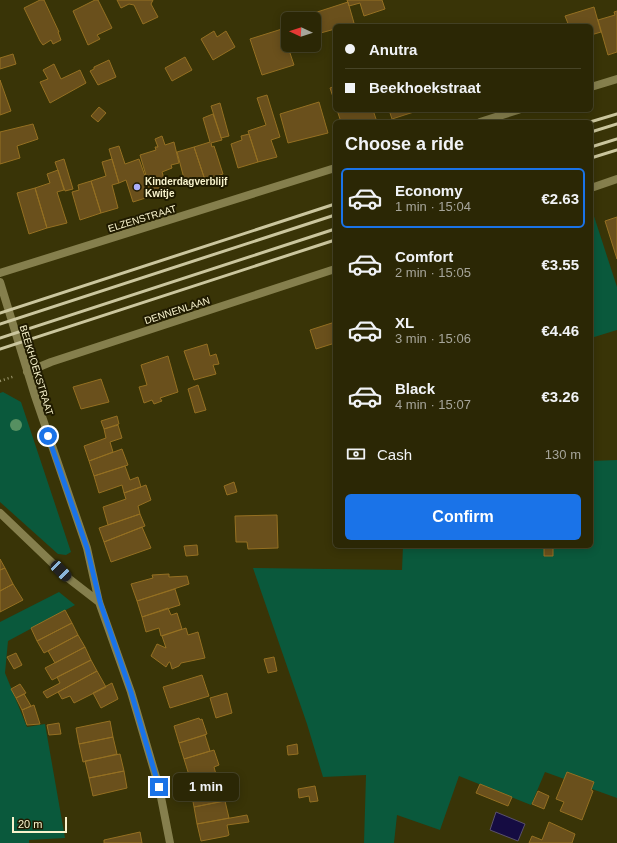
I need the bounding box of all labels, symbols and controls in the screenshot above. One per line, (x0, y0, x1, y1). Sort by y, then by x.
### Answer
north arrow (281, 12, 321, 52)
map controls (281, 12, 321, 52)
text: Anutra (369, 41, 417, 58)
text: Beekhoekstraat (369, 79, 481, 96)
text: Choose a ride (345, 134, 464, 154)
place label: Kinderdagverblijf Kwitje (145, 176, 228, 199)
icon: car (347, 180, 383, 216)
marker: Kinderdagverblijf Kwitje (132, 182, 142, 192)
text: Economy (395, 182, 463, 199)
text: €2.63 (541, 190, 579, 207)
text: 1 min · 15:04 (395, 199, 471, 214)
street label: ELZENSTRAAT (107, 203, 178, 234)
icon: car (347, 246, 383, 282)
text: Comfort (395, 248, 453, 265)
text: €3.55 (541, 256, 579, 273)
text: 2 min · 15:05 (395, 265, 471, 280)
street label: DENNENLAAN (143, 295, 211, 326)
icon: car (347, 312, 383, 348)
text: XL (395, 314, 414, 331)
text: €4.46 (541, 322, 579, 339)
street label: BEEKHOEKSTRAAT (18, 324, 55, 417)
text: 3 min · 15:06 (395, 331, 471, 346)
icon: car (347, 378, 383, 414)
text: Black (395, 380, 435, 397)
text: €3.26 (541, 388, 579, 405)
text: 4 min · 15:07 (395, 397, 471, 412)
route start (39, 427, 57, 445)
icon: cash (345, 443, 367, 465)
text: Cash (377, 446, 412, 463)
text: 130 m (545, 447, 581, 462)
button: Confirm (345, 494, 581, 540)
car (48, 558, 74, 584)
callout: 1 min (173, 773, 239, 801)
route end (150, 778, 168, 796)
text: 1 min (189, 779, 223, 794)
scale bar (12, 815, 67, 834)
text: 20 m (18, 818, 42, 830)

